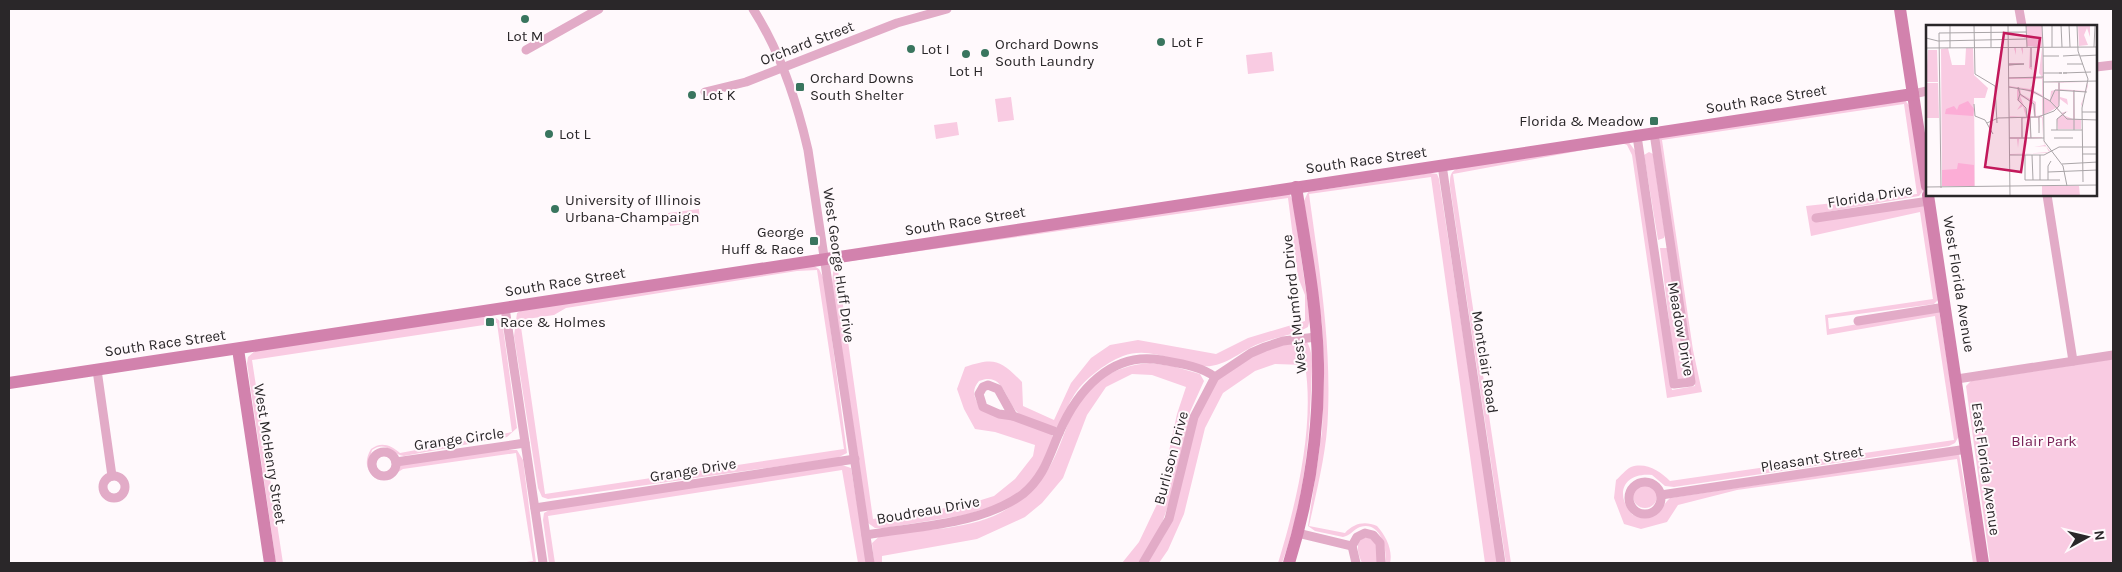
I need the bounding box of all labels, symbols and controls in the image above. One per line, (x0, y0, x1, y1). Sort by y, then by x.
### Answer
marker: Lot M (519, 13, 531, 25)
street label: Orchard Street (757, 17, 857, 69)
inset map (1926, 25, 2097, 196)
place label: Lot M (506, 27, 544, 45)
place label: Lot F (1171, 33, 1203, 51)
place label: Orchard Downs South Laundry (995, 35, 1099, 70)
marker: Lot F (1155, 36, 1167, 48)
place label: Lot I (921, 40, 950, 58)
marker: Lot I (905, 43, 917, 55)
marker: Orchard Downs South Laundry (979, 47, 991, 59)
marker: Lot H (960, 48, 972, 60)
place label: Lot H (949, 62, 983, 80)
place label: Orchard Downs South Shelter (810, 69, 914, 104)
street label: South Race Street (1704, 80, 1828, 117)
marker: Orchard Downs South Shelter (794, 81, 806, 93)
place label: Lot K (702, 86, 736, 104)
marker: Lot K (686, 89, 698, 101)
place label: Florida & Meadow (1519, 112, 1644, 130)
marker: Florida & Meadow (1648, 115, 1660, 127)
place label: Lot L (559, 125, 590, 143)
marker: Lot L (543, 128, 555, 140)
street label: South Race Street (1304, 143, 1428, 177)
street label: Florida Drive (1826, 180, 1914, 212)
street label: West George Huff Drive (819, 186, 859, 344)
place label: University of Illinois Urbana-Champaign (565, 191, 701, 226)
street label: South Race Street (903, 202, 1027, 239)
marker: University of Illinois Urbana-Champaign (549, 203, 561, 215)
street label: West Florida Avenue (1939, 214, 1979, 354)
place label: George Huff & Race (721, 223, 804, 258)
street label: West Mumford Drive (1278, 234, 1310, 374)
marker: George Huff & Race (808, 235, 820, 247)
street label: South Race Street (503, 263, 627, 300)
street label: Meadow Drive (1664, 281, 1698, 377)
street label: Montclair Road (1468, 309, 1502, 415)
place label: Race & Holmes (500, 313, 606, 331)
marker: Race & Holmes (484, 316, 496, 328)
street label: South Race Street (103, 326, 227, 360)
street label: West McHenry Street (250, 382, 290, 526)
street label: East Florida Avenue (1968, 401, 2004, 537)
street label: Burlison Drive (1150, 409, 1192, 507)
street label: Grange Circle (413, 424, 505, 454)
park label: Blair Park (2011, 432, 2077, 450)
street label: Pleasant Street (1759, 442, 1865, 476)
street label: Grange Drive (649, 454, 737, 486)
street label: Boudreau Drive (875, 492, 981, 528)
north arrow (2062, 512, 2112, 562)
text: N (2090, 529, 2108, 541)

